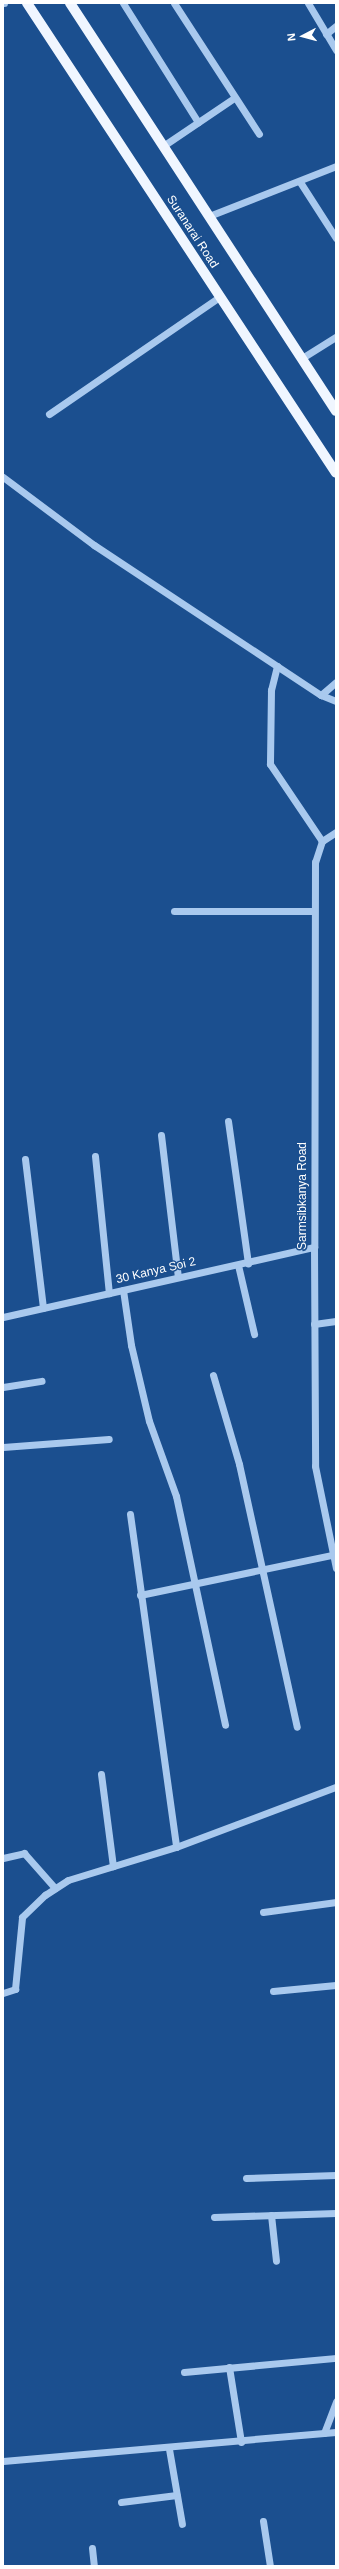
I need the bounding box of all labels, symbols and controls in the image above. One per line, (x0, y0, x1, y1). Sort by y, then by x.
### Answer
north arrow (283, 16, 323, 56)
text: N (285, 33, 297, 42)
street label: Suranarai Road (163, 193, 221, 271)
street label: Sarmsibkanya Road (296, 1142, 310, 1250)
street label: 30 Kanya Soi 2 (115, 1255, 197, 1287)

